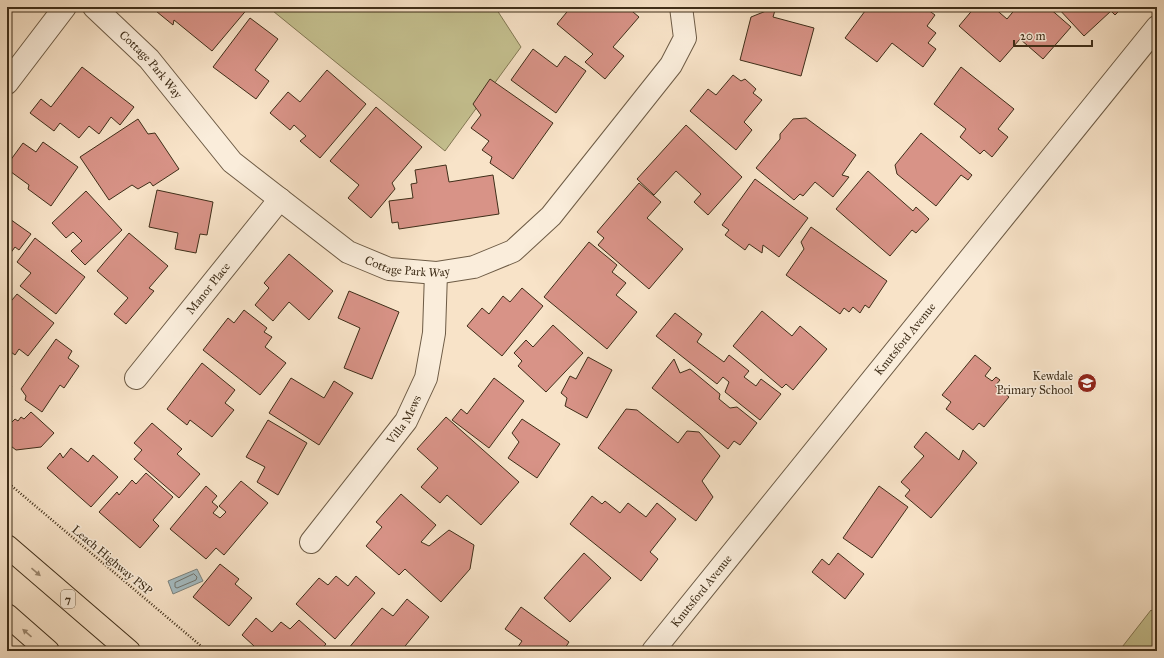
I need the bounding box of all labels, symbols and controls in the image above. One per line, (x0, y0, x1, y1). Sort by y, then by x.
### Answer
scale bar (1014, 22, 1092, 48)
street label: Cottage Park Way (117, 28, 185, 102)
text: 20 m (1020, 29, 1046, 43)
street label: Cottage Park Way (363, 253, 451, 280)
street label: Manor Place (183, 260, 233, 317)
street label: Knutsford Avenue (871, 300, 938, 378)
place label: Kewdale Primary School (996, 369, 1074, 397)
school or university icon: Kewdale Primary School (1076, 372, 1098, 394)
street label: Villa Mews (383, 393, 424, 448)
street label: Leach Highway PSP (68, 522, 155, 599)
street label: Knutsford Avenue (668, 552, 735, 630)
one-way arrow (31, 567, 42, 576)
road number: 7 (61, 590, 75, 608)
one-way arrow (22, 629, 33, 638)

